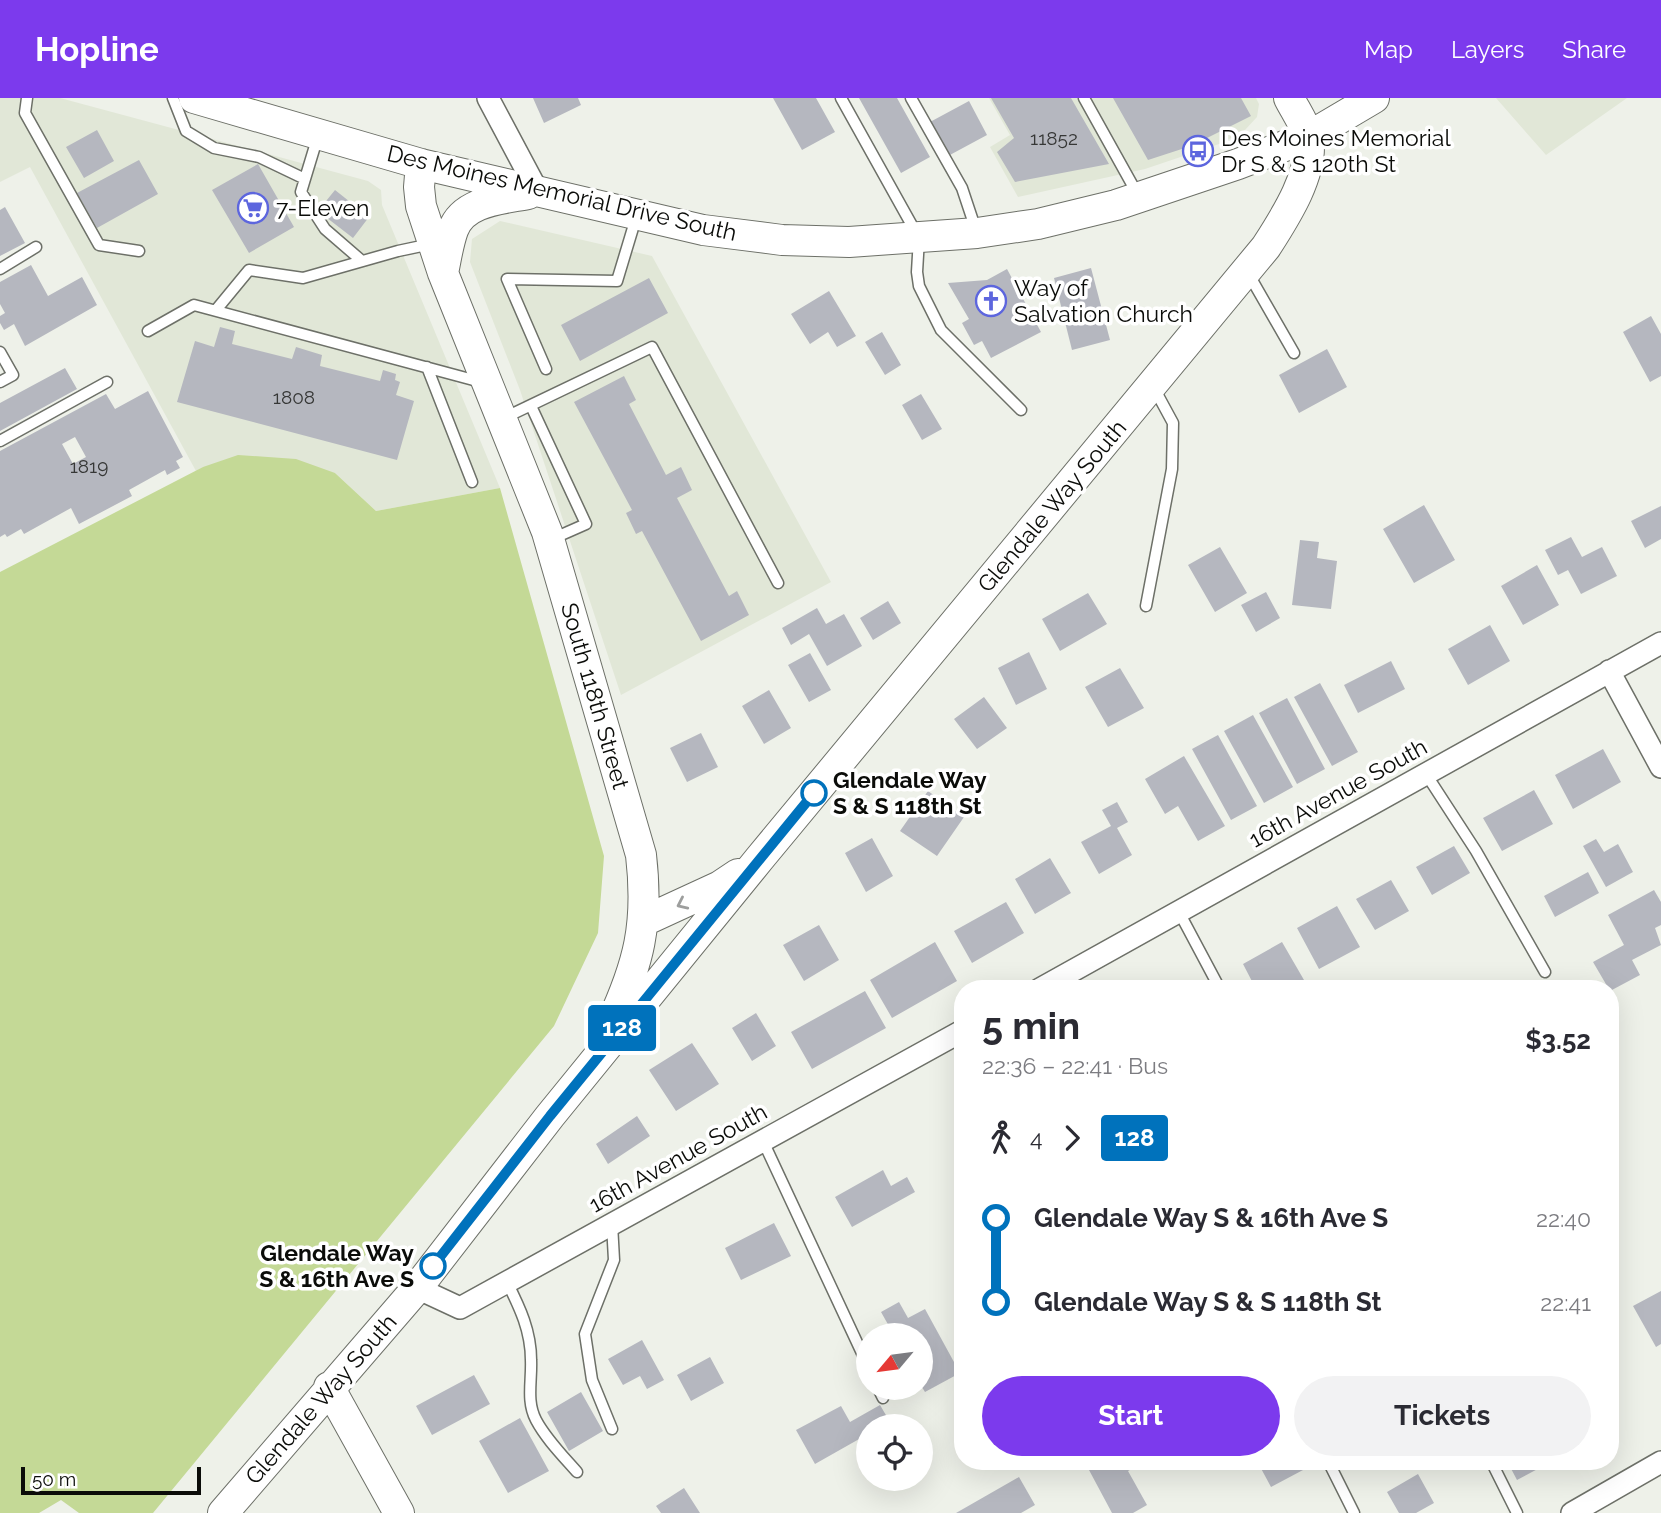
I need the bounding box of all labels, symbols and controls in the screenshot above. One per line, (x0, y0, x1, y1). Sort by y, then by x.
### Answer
text: Hopline (35, 30, 159, 69)
text: Map (1364, 35, 1413, 64)
text: Layers (1451, 35, 1524, 64)
text: Share (1562, 35, 1626, 64)
place label: Des Moines Memorial Dr S & S 120th St (1221, 124, 1451, 177)
house number: 11852 (1030, 127, 1078, 149)
bus stop icon: Des Moines Memorial Dr S & S 120th St (1181, 134, 1215, 168)
street label: Des Moines Memorial Drive South (385, 139, 740, 246)
supermarket icon: 7-Eleven (236, 191, 270, 225)
place label: 7-Eleven (276, 194, 370, 221)
place label: Way of Salvation Church (1014, 274, 1193, 327)
church icon: Way of Salvation Church (974, 284, 1008, 318)
house number: 1808 (273, 386, 315, 408)
street label: Glendale Way South (972, 414, 1132, 597)
house number: 1819 (70, 455, 108, 477)
street label: South 118th Street (556, 600, 635, 792)
street label: 16th Avenue South (1244, 733, 1431, 853)
place label: Glendale Way S & S 118th St (833, 766, 987, 819)
marker: Glendale Way S & S 118th St (801, 780, 827, 806)
one-way arrow (677, 896, 690, 910)
text: 5 min (982, 1003, 1080, 1048)
line badge: 128 (582, 1005, 662, 1051)
text: 128 (602, 1013, 642, 1042)
text: $3.52 (1525, 1025, 1591, 1055)
text: 22:36 – 22:41 · Bus (982, 1052, 1168, 1079)
street label: 16th Avenue South (584, 1098, 771, 1218)
icon: walk (982, 1119, 1020, 1157)
icon: forward (1053, 1119, 1091, 1157)
text: 128 (1115, 1123, 1154, 1152)
text: 4 (1030, 1124, 1043, 1151)
text: Glendale Way S & 16th Ave S (1034, 1203, 1388, 1233)
text: 22:40 (1536, 1205, 1591, 1232)
place label: Glendale Way S & 16th Ave S (259, 1239, 414, 1292)
marker: Glendale Way S & 16th Ave S (420, 1253, 446, 1279)
text: Glendale Way S & S 118th St (1034, 1287, 1381, 1317)
text: 22:41 (1540, 1289, 1591, 1316)
street label: Glendale Way South (239, 1308, 402, 1489)
north arrow (856, 1323, 933, 1400)
map controls (856, 1323, 933, 1491)
button: Start (982, 1376, 1280, 1456)
button: Tickets (1294, 1376, 1591, 1456)
button: locate (856, 1414, 933, 1491)
scale bar (21, 1464, 201, 1496)
text: 50 m (32, 1468, 76, 1490)

